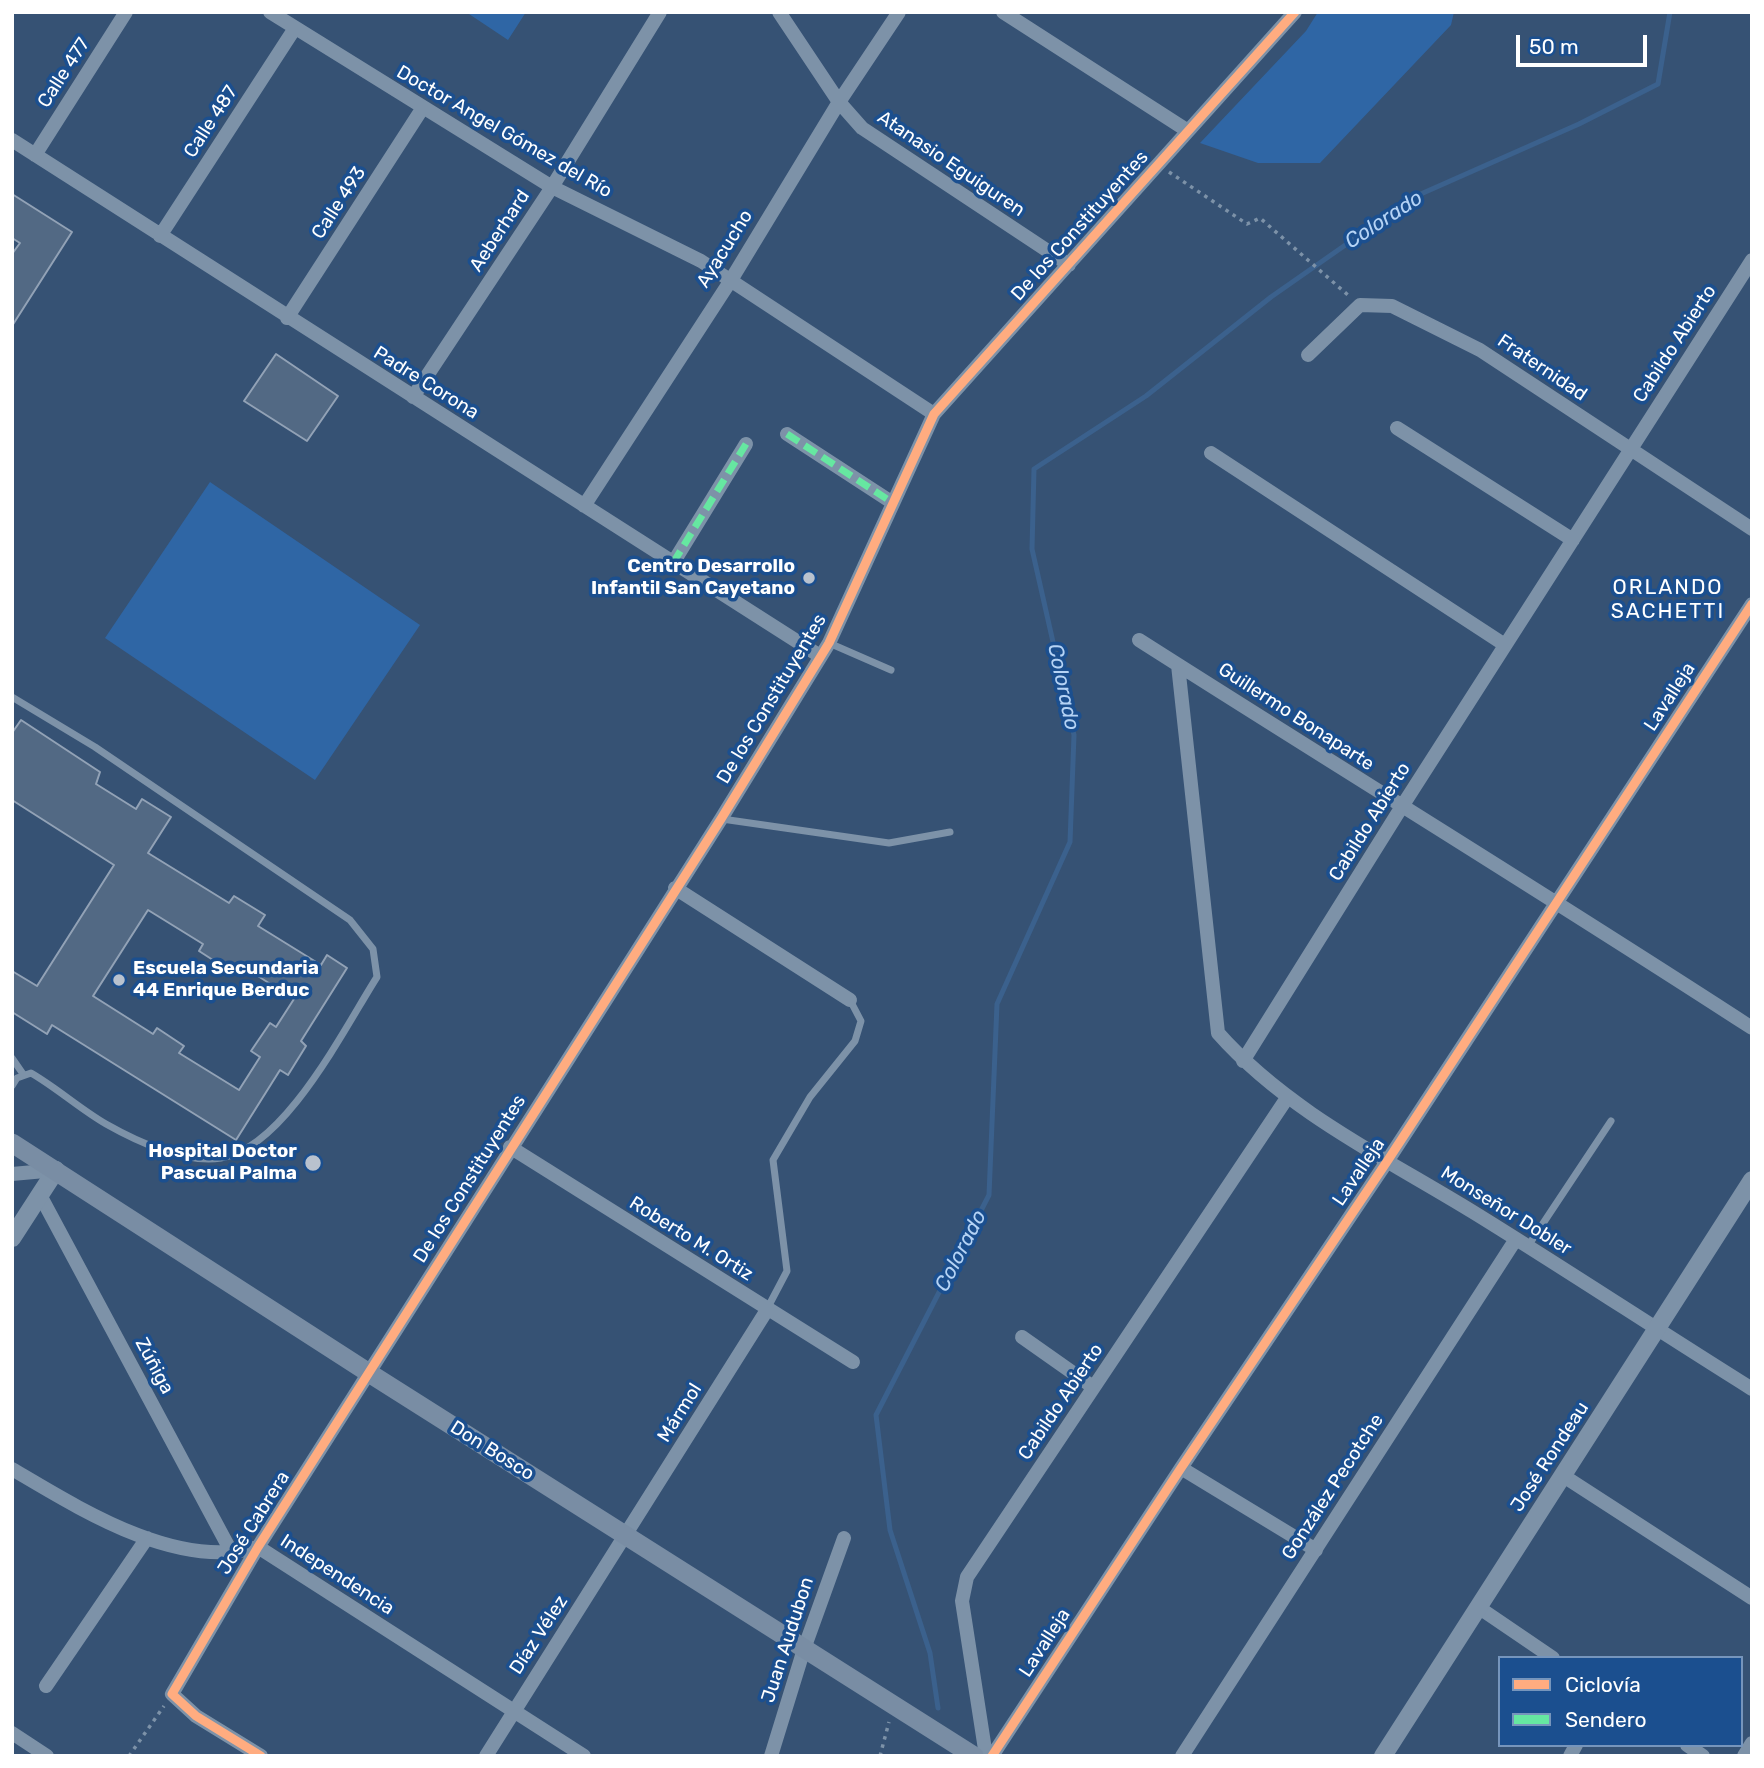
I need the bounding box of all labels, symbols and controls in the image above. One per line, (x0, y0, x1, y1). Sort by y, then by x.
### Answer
scale bar (1519, 21, 1650, 65)
street label: Calle 477 (33, 34, 95, 112)
text: 50 m (1529, 34, 1579, 59)
street label: Doctor Angel Gómez del Río (392, 61, 616, 203)
street label: Calle 487 (179, 82, 243, 162)
street label: Atanasio Eguiguren (873, 106, 1029, 222)
street label: De los Constituyentes (1007, 146, 1153, 306)
street label: Calle 493 (307, 163, 371, 243)
water label: Colorado (1340, 185, 1428, 255)
street label: Aeberhard (465, 186, 535, 276)
street label: Ayacucho (692, 206, 758, 292)
street label: Cabildo Abierto (1629, 281, 1721, 407)
street label: Fraternidad (1493, 330, 1591, 406)
street label: Padre Corona (369, 342, 483, 424)
place label: Centro Desarrollo Infantil San Cayetano (591, 556, 795, 600)
marker: Centro Desarrollo Infantil San Cayetano (801, 570, 817, 586)
district label: ORLANDO SACHETTI (1612, 575, 1724, 625)
street label: De los Constituyentes (712, 610, 832, 788)
water label: Colorado (1042, 641, 1084, 733)
street label: Guillermo Bonaparte (1214, 658, 1378, 776)
street label: Lavalleja (1640, 659, 1700, 735)
street label: Cabildo Abierto (1324, 759, 1416, 885)
place label: Escuela Secundaria 44 Enrique Berduc (133, 958, 319, 1002)
marker: Escuela Secundaria 44 Enrique Berduc (111, 972, 127, 988)
street label: De los Constituyentes (409, 1091, 531, 1267)
street label: Lavalleja (1328, 1134, 1390, 1210)
place label: Hospital Doctor Pascual Palma (148, 1141, 297, 1185)
marker: Hospital Doctor Pascual Palma (303, 1153, 323, 1173)
street label: Monseñor Dobler (1436, 1162, 1576, 1260)
street label: Roberto M. Ortiz (625, 1192, 757, 1286)
water label: Colorado (930, 1206, 992, 1296)
street label: Zúñiga (130, 1334, 178, 1398)
street label: Cabildo Abierto (1014, 1340, 1108, 1464)
street label: Mármol (653, 1379, 707, 1447)
street label: José Rondeau (1506, 1398, 1594, 1516)
street label: González Pecotche (1277, 1410, 1389, 1564)
street label: Don Bosco (446, 1416, 538, 1486)
street label: José Cabrera (213, 1467, 295, 1579)
street label: Independencia (276, 1530, 398, 1620)
street label: Juan Audubon (757, 1574, 819, 1706)
street label: Díaz Vélez (505, 1591, 573, 1679)
street label: Lavalleja (1015, 1605, 1075, 1681)
legend (1498, 1656, 1743, 1747)
text: Ciclovía (1565, 1672, 1641, 1697)
text: Sendero (1565, 1707, 1647, 1732)

